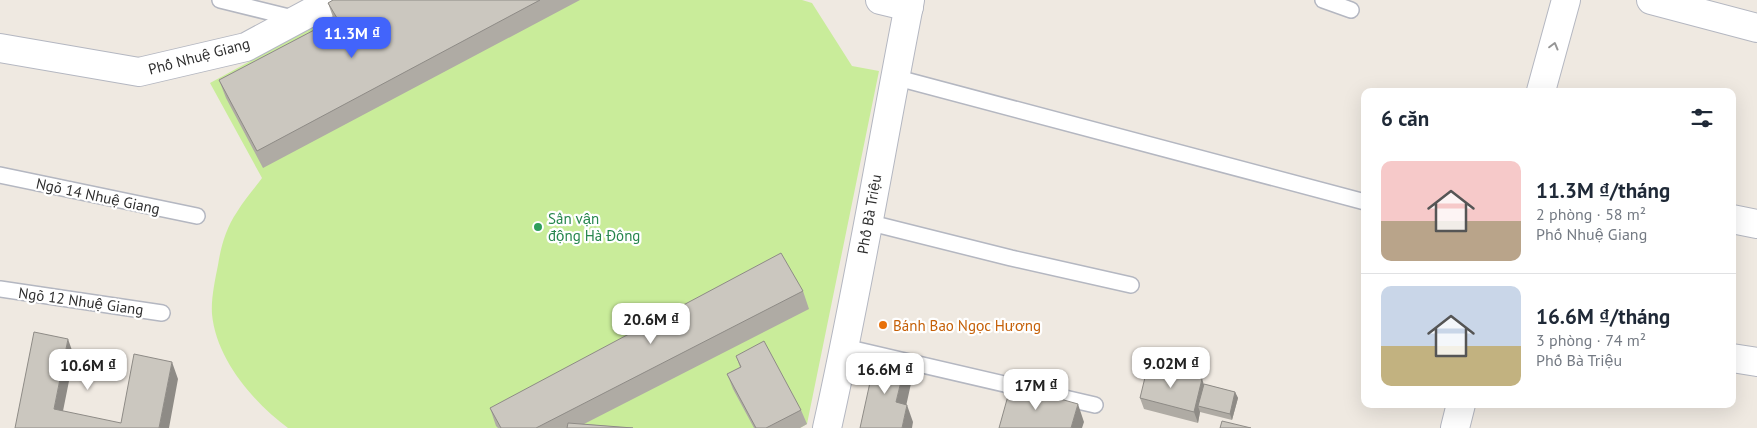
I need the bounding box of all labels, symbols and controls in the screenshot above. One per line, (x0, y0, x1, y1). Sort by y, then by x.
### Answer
pin: 11.3M ₫ (306, 17, 398, 59)
text: 11.3M ₫ (324, 23, 380, 43)
street label: Phố Nhuệ Giang (146, 33, 252, 79)
one-way arrow (1548, 41, 1559, 50)
icon: filters (1688, 104, 1716, 132)
text: 6 căn (1381, 105, 1429, 132)
street label: Phố Bà Triệu (853, 173, 885, 255)
street label: Ngõ 14 Nhuệ Giang (34, 174, 162, 218)
text: 11.3M ₫/tháng (1536, 177, 1670, 204)
icon: home (1421, 181, 1481, 241)
text: 2 phòng · 58 m² (1536, 204, 1646, 224)
place label: Sân vận động Hà Đông (548, 209, 640, 245)
marker: Sân vận động Hà Đông (532, 221, 544, 233)
text: Phố Nhuệ Giang (1536, 224, 1647, 244)
street label: Ngõ 12 Nhuệ Giang (17, 283, 145, 319)
pin: 20.6M ₫ (605, 302, 697, 345)
text: 16.6M ₫/tháng (1536, 303, 1670, 330)
icon: home (1421, 306, 1481, 366)
text: 20.6M ₫ (623, 309, 679, 329)
place label: Bánh Bao Ngọc Hương (893, 316, 1041, 335)
marker: Bánh Bao Ngọc Hương (877, 319, 889, 331)
text: 3 phòng · 74 m² (1536, 330, 1646, 350)
pin: 9.02M ₫ (1125, 346, 1217, 389)
pin: 10.6M ₫ (42, 348, 134, 391)
text: Phố Bà Triệu (1536, 350, 1622, 370)
pin: 16.6M ₫ (839, 352, 931, 395)
text: 9.02M ₫ (1143, 353, 1199, 373)
text: 10.6M ₫ (60, 355, 116, 375)
text: 16.6M ₫ (857, 359, 913, 379)
pin: 17M ₫ (1001, 368, 1071, 411)
text: 17M ₫ (1014, 375, 1058, 395)

